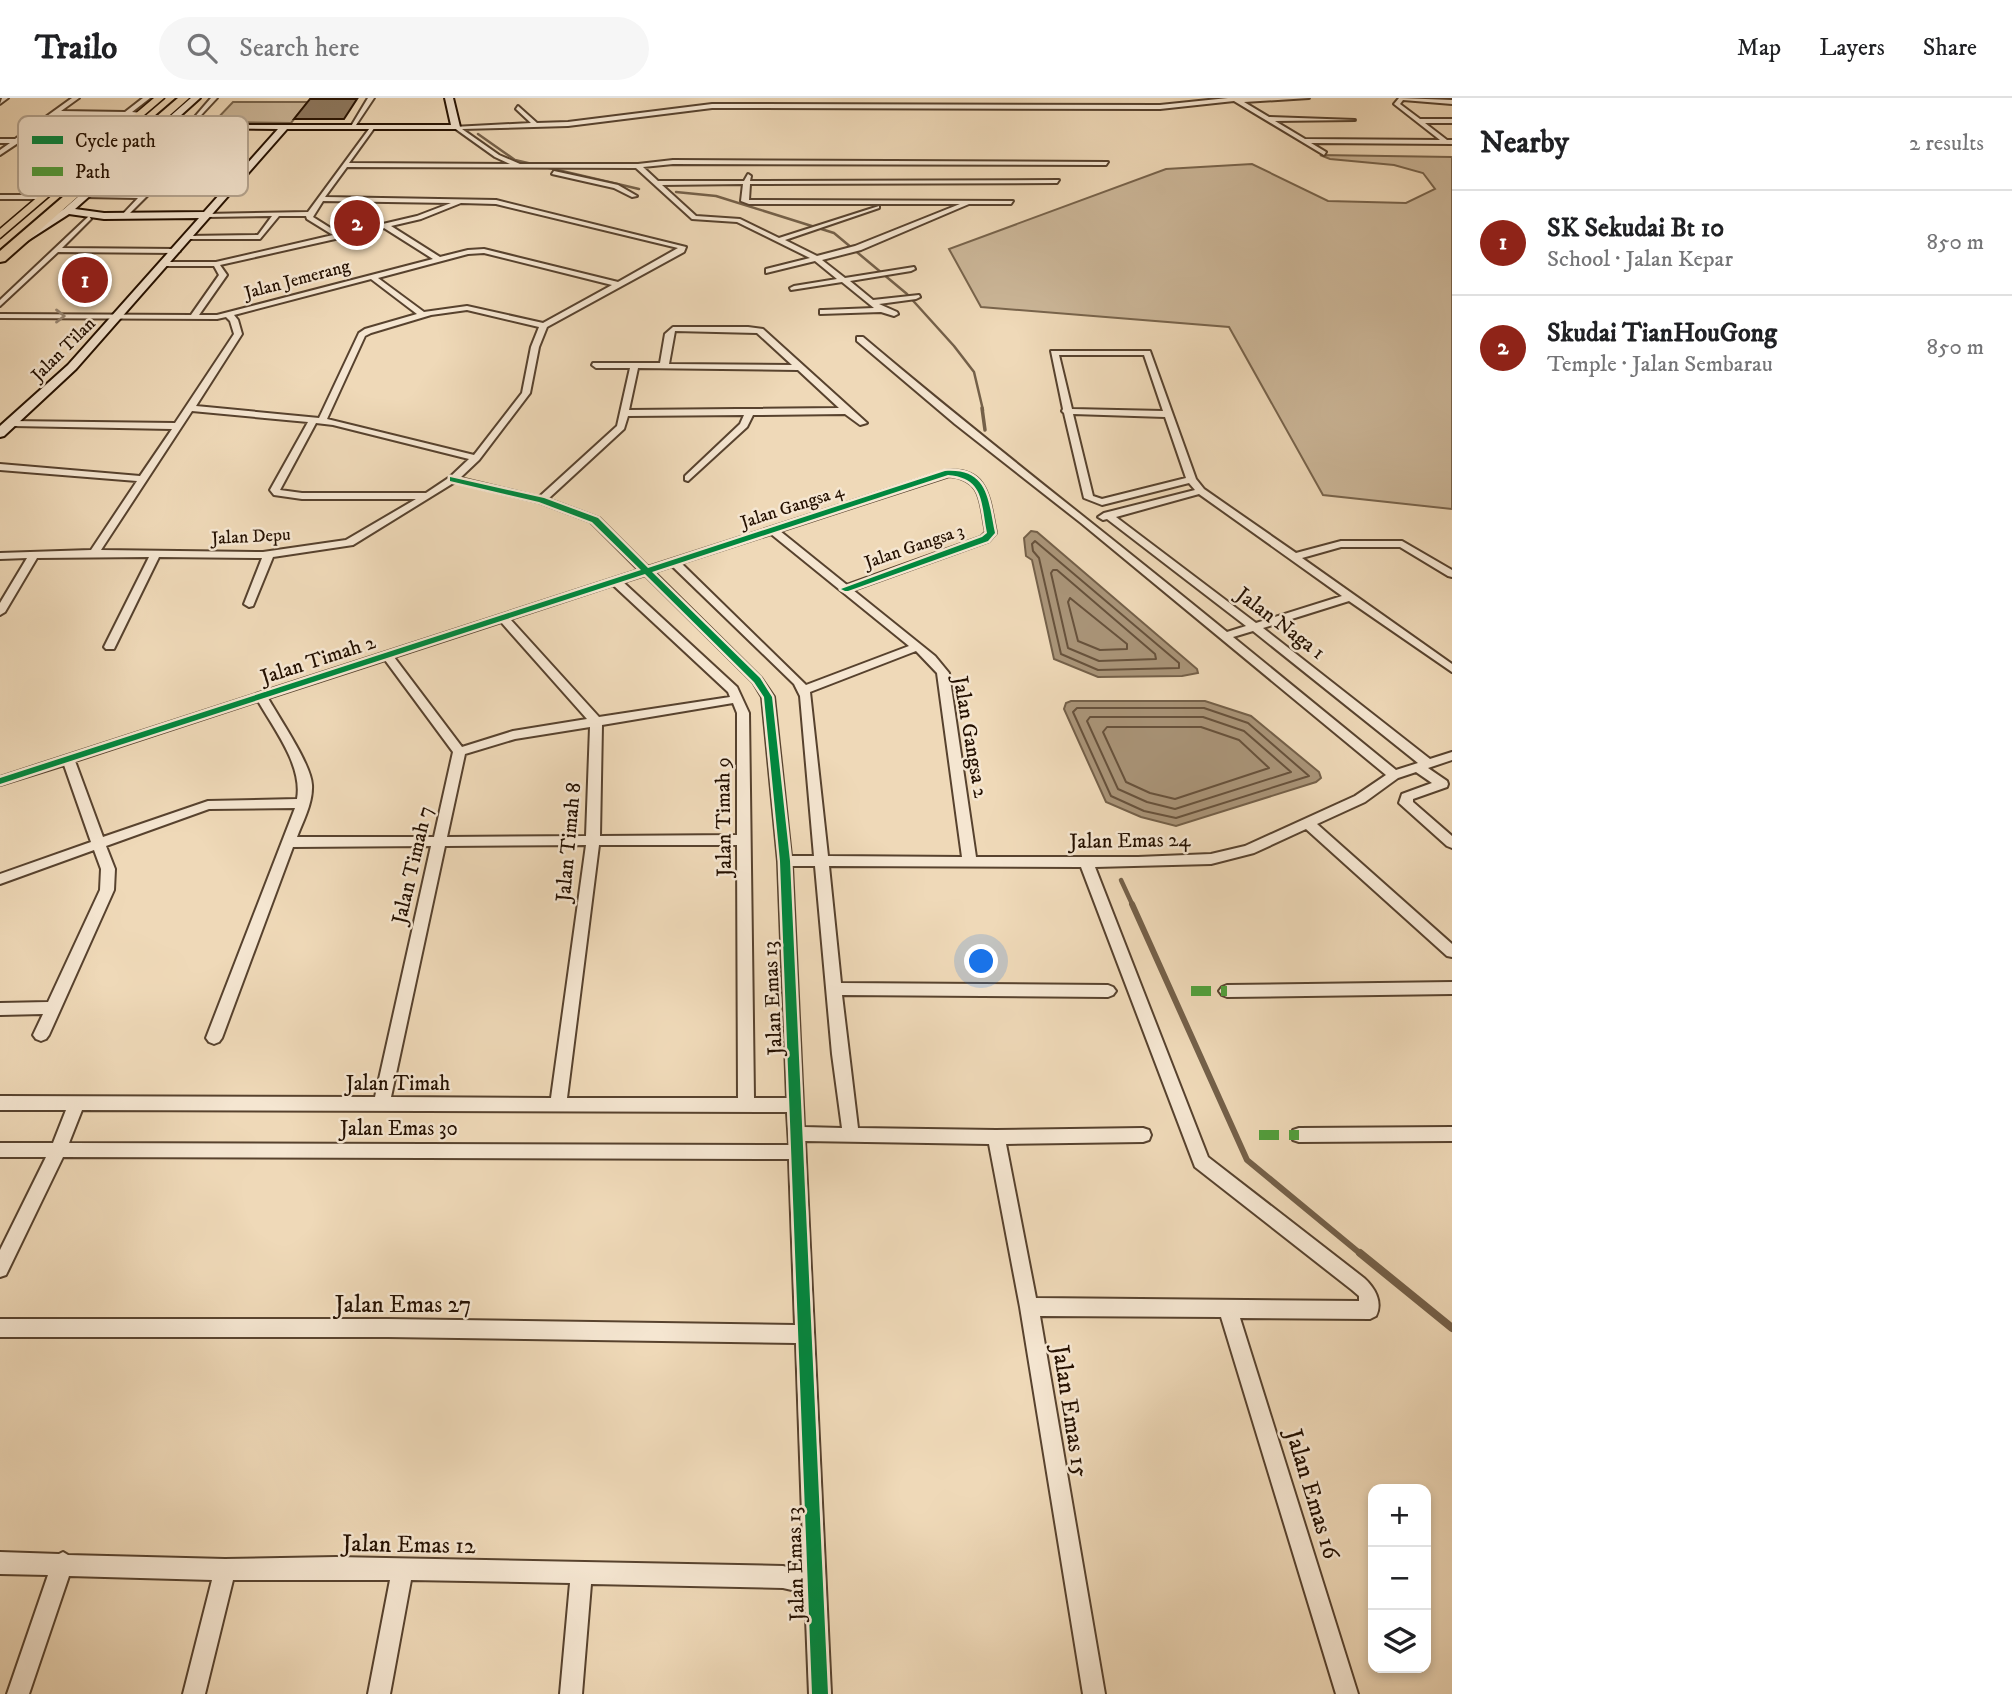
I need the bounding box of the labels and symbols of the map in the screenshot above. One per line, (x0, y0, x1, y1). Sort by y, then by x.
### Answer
legend (18, 116, 248, 196)
text: Cycle path (75, 130, 156, 153)
text: Path (75, 161, 110, 184)
pin: 2 (334, 197, 380, 249)
pin: 1 (62, 254, 108, 306)
street label: Jalan Jemerang (240, 255, 353, 305)
one-way arrow (55, 308, 65, 324)
street label: Jalan Tilan (26, 313, 101, 388)
street label: Jalan Gangsa 4 (736, 480, 847, 535)
street label: Jalan Gangsa 3 (860, 520, 967, 575)
street label: Jalan Depu (209, 524, 292, 550)
street label: Jalan Naga 1 (1229, 581, 1330, 666)
street label: Jalan Timah 2 (256, 629, 380, 691)
street label: Jalan Gangsa 2 (946, 672, 994, 801)
street label: Jalan Timah 9 (710, 757, 738, 879)
street label: Jalan Timah 8 (551, 781, 587, 905)
street label: Jalan Timah 7 (386, 804, 439, 929)
street label: Jalan Emas 24 (1067, 827, 1192, 855)
street label: Jalan Emas 13 (757, 940, 789, 1058)
your location (964, 944, 998, 978)
street label: Jalan Timah (344, 1071, 450, 1097)
street label: Jalan Emas 30 (338, 1116, 458, 1142)
street label: Jalan Emas 27 (333, 1290, 471, 1320)
street label: Jalan Emas 15 (1044, 1341, 1095, 1479)
street label: Jalan Emas 16 (1278, 1424, 1346, 1564)
street label: Jalan Emas 13 (781, 1506, 811, 1623)
street label: Jalan Emas 12 (340, 1529, 476, 1561)

